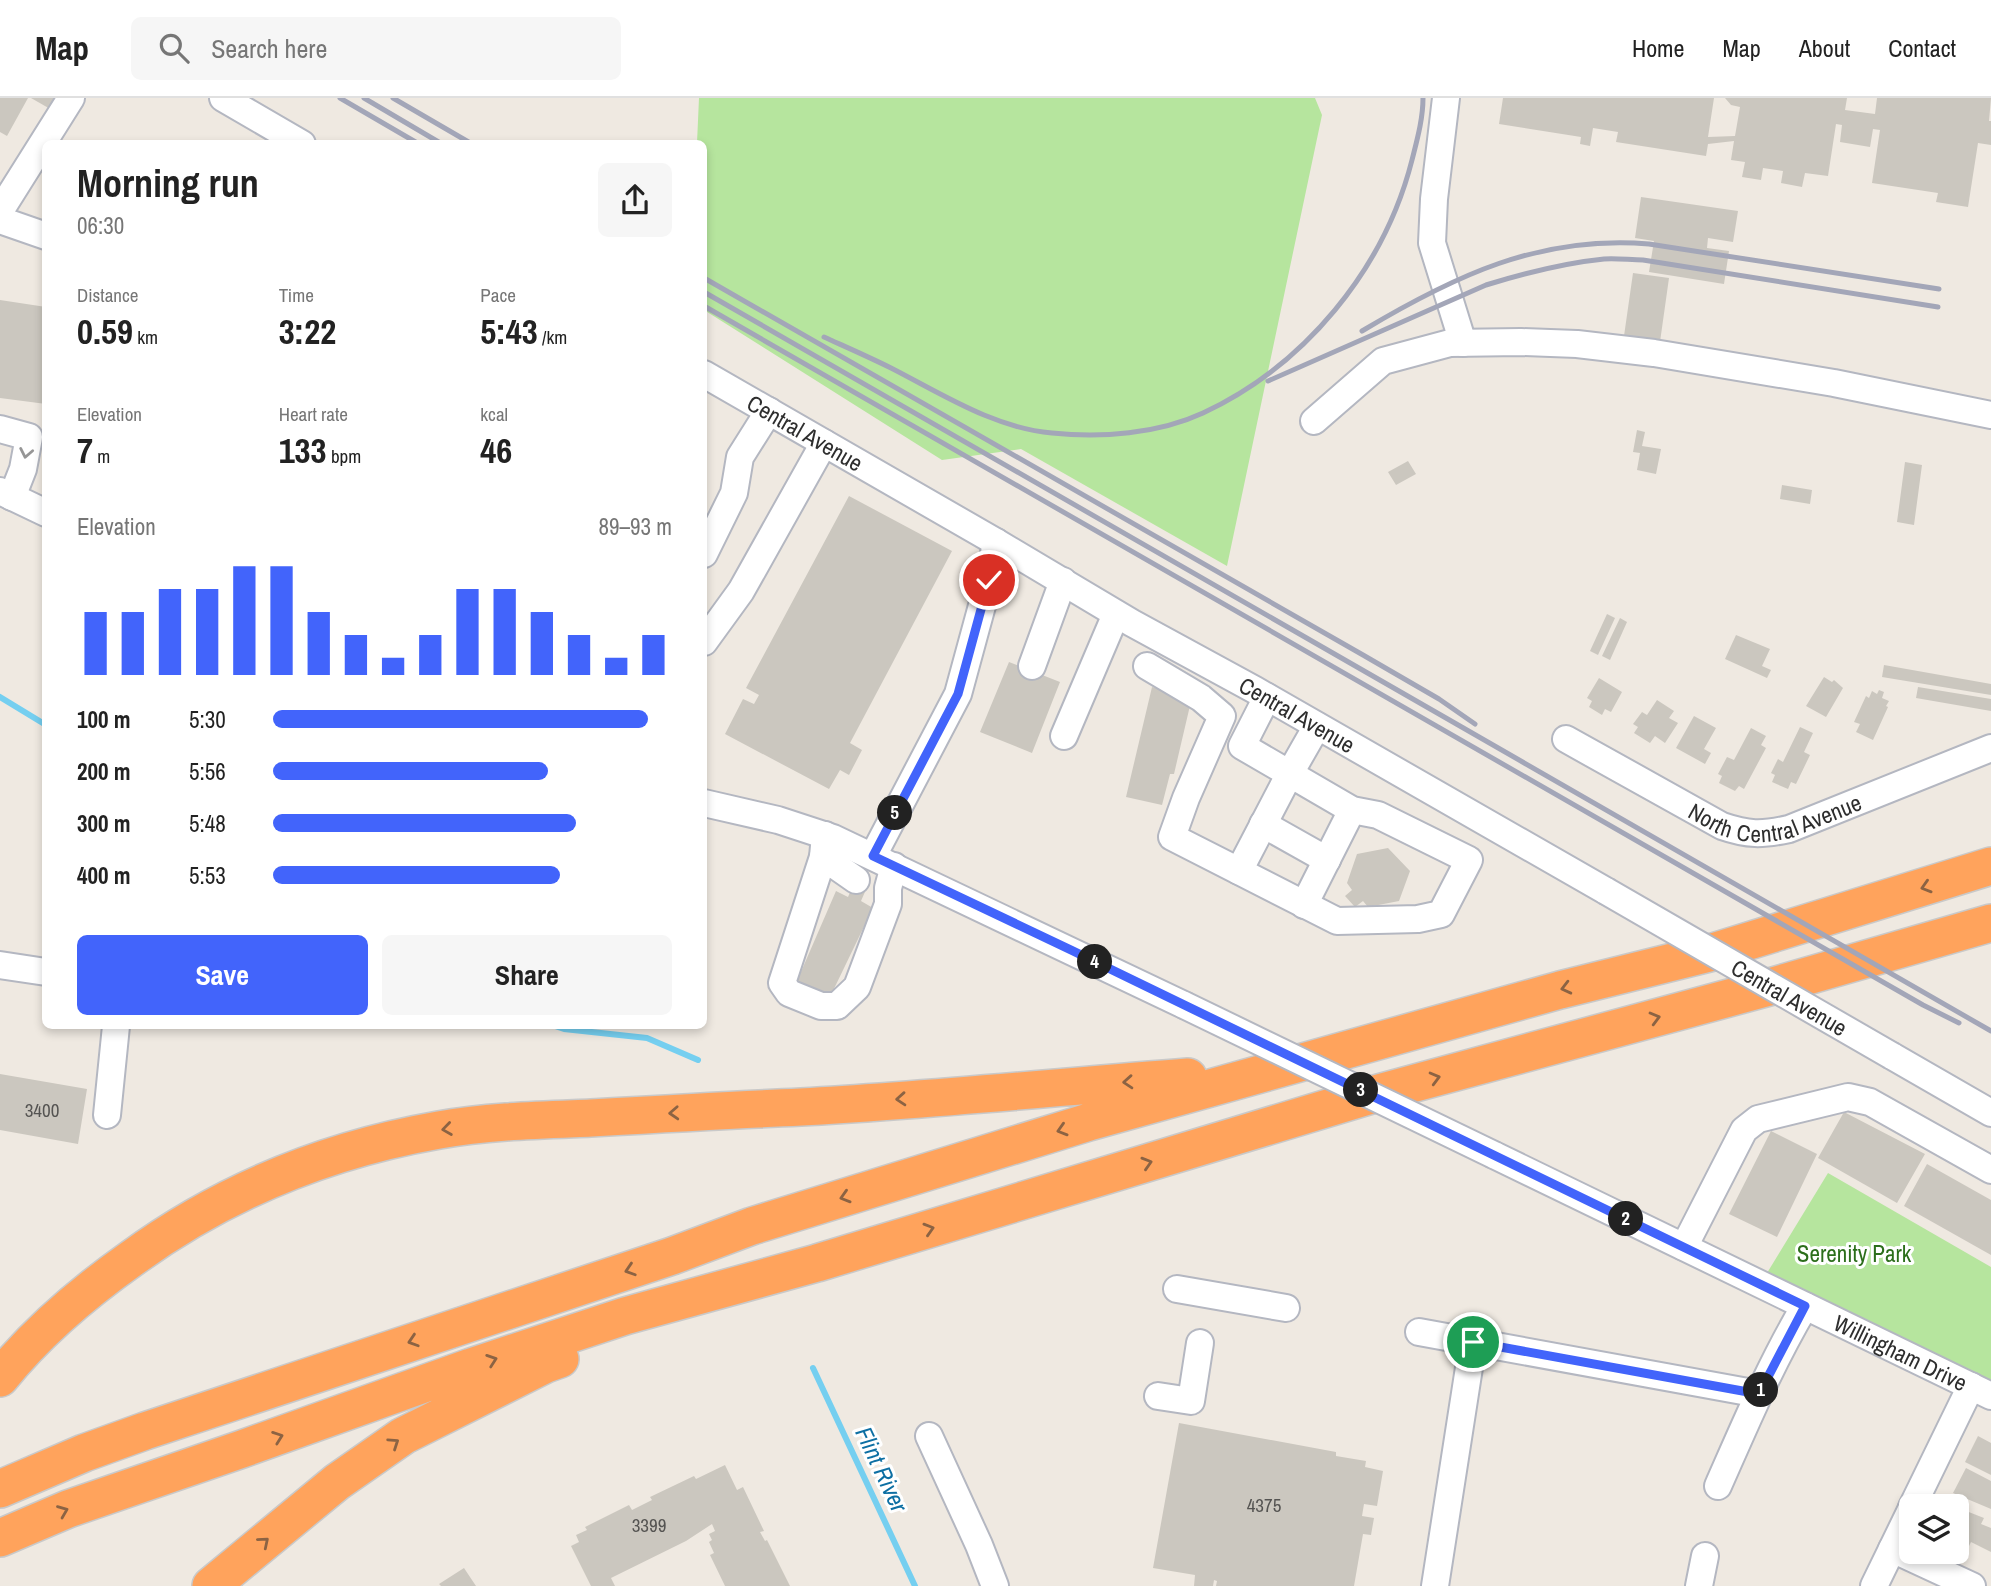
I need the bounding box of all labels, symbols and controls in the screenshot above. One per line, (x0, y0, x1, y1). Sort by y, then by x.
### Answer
search box (131, 17, 621, 80)
text: Map (35, 26, 89, 70)
icon: search (155, 29, 193, 67)
text: Search here (211, 31, 327, 66)
text: Home (1632, 32, 1684, 64)
text: Map (1722, 32, 1761, 64)
text: About (1799, 32, 1850, 64)
text: Contact (1888, 32, 1956, 64)
text: Morning run (77, 158, 259, 209)
button: share (598, 163, 672, 237)
text: 06:30 (77, 210, 124, 241)
text: Distance (77, 282, 138, 308)
text: Time (279, 282, 314, 308)
text: Pace (480, 282, 516, 308)
text: 0.59 (77, 308, 133, 355)
text: 3:22 (279, 308, 336, 355)
text: 5:43 (480, 308, 538, 355)
text: km (133, 324, 158, 350)
text: /km (538, 324, 567, 350)
street label: Central Avenue (742, 387, 869, 478)
text: Elevation (77, 401, 142, 427)
text: Heart rate (279, 401, 348, 427)
text: kcal (480, 401, 508, 427)
text: 7 (77, 427, 93, 474)
text: 133 (279, 427, 327, 474)
text: 46 (480, 427, 512, 474)
text: m (93, 443, 110, 469)
text: bpm (327, 443, 361, 469)
one-way arrow (19, 447, 34, 459)
text: Elevation (77, 511, 156, 542)
text: 89–93 m (599, 511, 672, 542)
pin (959, 550, 1019, 610)
icon: check (970, 561, 1008, 599)
street label: Central Avenue (1234, 669, 1361, 760)
text: 100 m (77, 704, 130, 735)
text: 5:30 (189, 704, 226, 735)
text: 200 m (77, 756, 130, 787)
text: 5:56 (189, 756, 226, 787)
street label: North Central Avenue (1683, 786, 1866, 849)
pin: 5 (878, 796, 912, 830)
text: 5 (890, 799, 899, 825)
text: 300 m (77, 808, 130, 839)
text: 5:48 (189, 808, 226, 839)
text: 400 m (77, 860, 130, 891)
text: 5:53 (189, 860, 226, 891)
one-way arrow (1920, 878, 1932, 893)
button: Save (77, 935, 368, 1015)
button: Share (382, 935, 672, 1015)
pin: 4 (1078, 944, 1112, 980)
text: 4 (1090, 948, 1099, 974)
street label: Central Avenue (1726, 951, 1853, 1043)
one-way arrow (1560, 980, 1572, 994)
one-way arrow (1649, 1012, 1661, 1026)
one-way arrow (1429, 1071, 1441, 1086)
pin: 3 (1344, 1072, 1378, 1108)
one-way arrow (1122, 1074, 1133, 1089)
text: 3 (1356, 1076, 1365, 1102)
one-way arrow (895, 1091, 906, 1106)
house number: 3400 (25, 1097, 59, 1123)
one-way arrow (668, 1106, 679, 1121)
one-way arrow (441, 1121, 453, 1136)
one-way arrow (1057, 1122, 1069, 1136)
one-way arrow (1141, 1157, 1153, 1172)
one-way arrow (839, 1189, 851, 1204)
pin: 2 (1608, 1202, 1644, 1236)
text: 2 (1621, 1205, 1630, 1231)
one-way arrow (923, 1223, 935, 1238)
park label: Serenity Park (1797, 1238, 1912, 1269)
one-way arrow (624, 1262, 636, 1277)
street label: Willingham Drive (1829, 1307, 1973, 1398)
pin (1443, 1312, 1503, 1372)
icon: arrive (1454, 1323, 1492, 1361)
one-way arrow (408, 1333, 420, 1348)
one-way arrow (485, 1354, 498, 1368)
pin: 1 (1744, 1372, 1778, 1408)
text: 1 (1756, 1376, 1765, 1402)
water label: Flint River (848, 1421, 916, 1518)
one-way arrow (271, 1431, 283, 1445)
one-way arrow (386, 1438, 399, 1451)
house number: 4375 (1247, 1492, 1282, 1518)
map controls (1899, 1494, 1969, 1564)
button: layers (1899, 1494, 1969, 1564)
one-way arrow (56, 1506, 68, 1520)
house number: 3399 (632, 1512, 666, 1538)
one-way arrow (256, 1538, 268, 1551)

